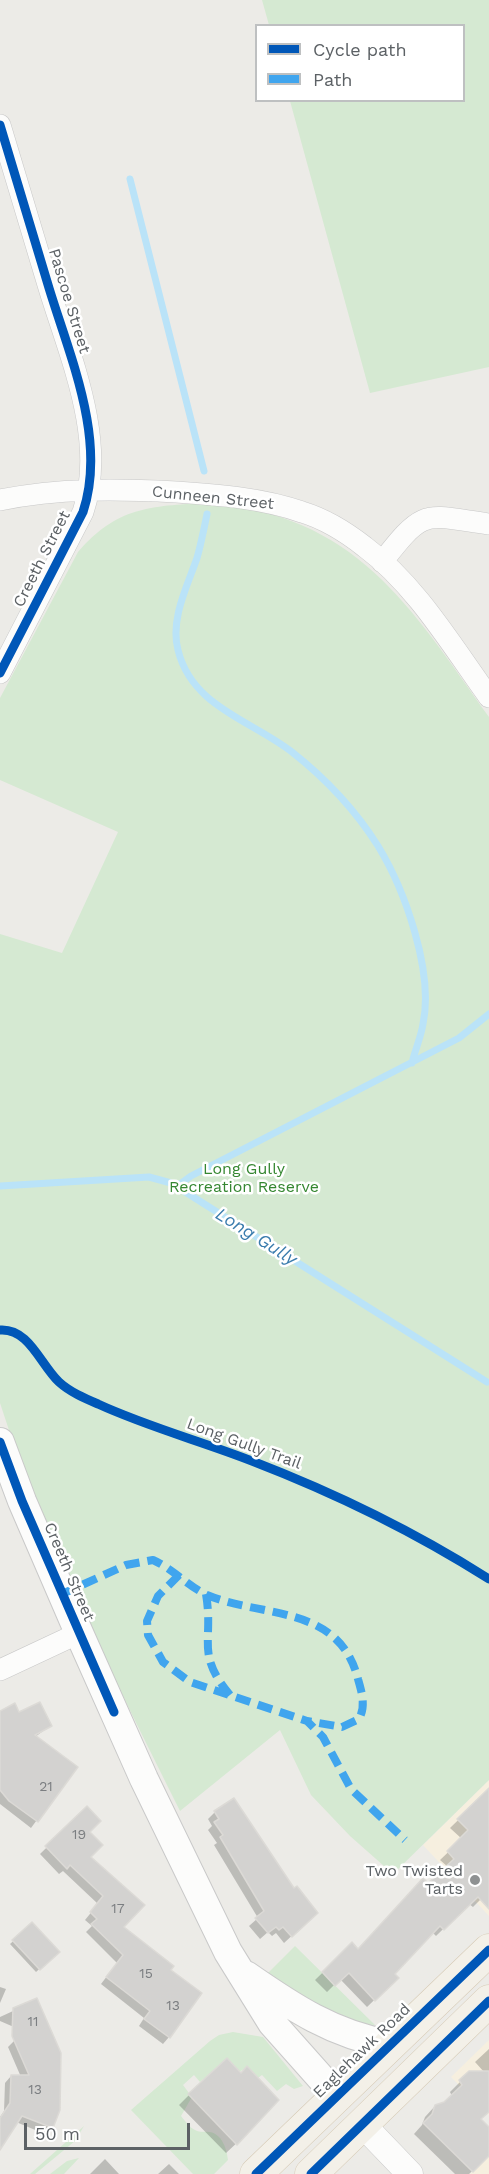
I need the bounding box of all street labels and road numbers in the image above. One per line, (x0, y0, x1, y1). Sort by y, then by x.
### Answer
street label: Pascoe Street (44, 246, 94, 356)
street label: Cunneen Street (151, 482, 275, 514)
street label: Creeth Street (9, 508, 75, 610)
street label: Long Gully Trail (184, 1414, 304, 1474)
street label: Creeth Street (40, 1520, 98, 1624)
street label: Eaglehawk Road (309, 2000, 415, 2102)

